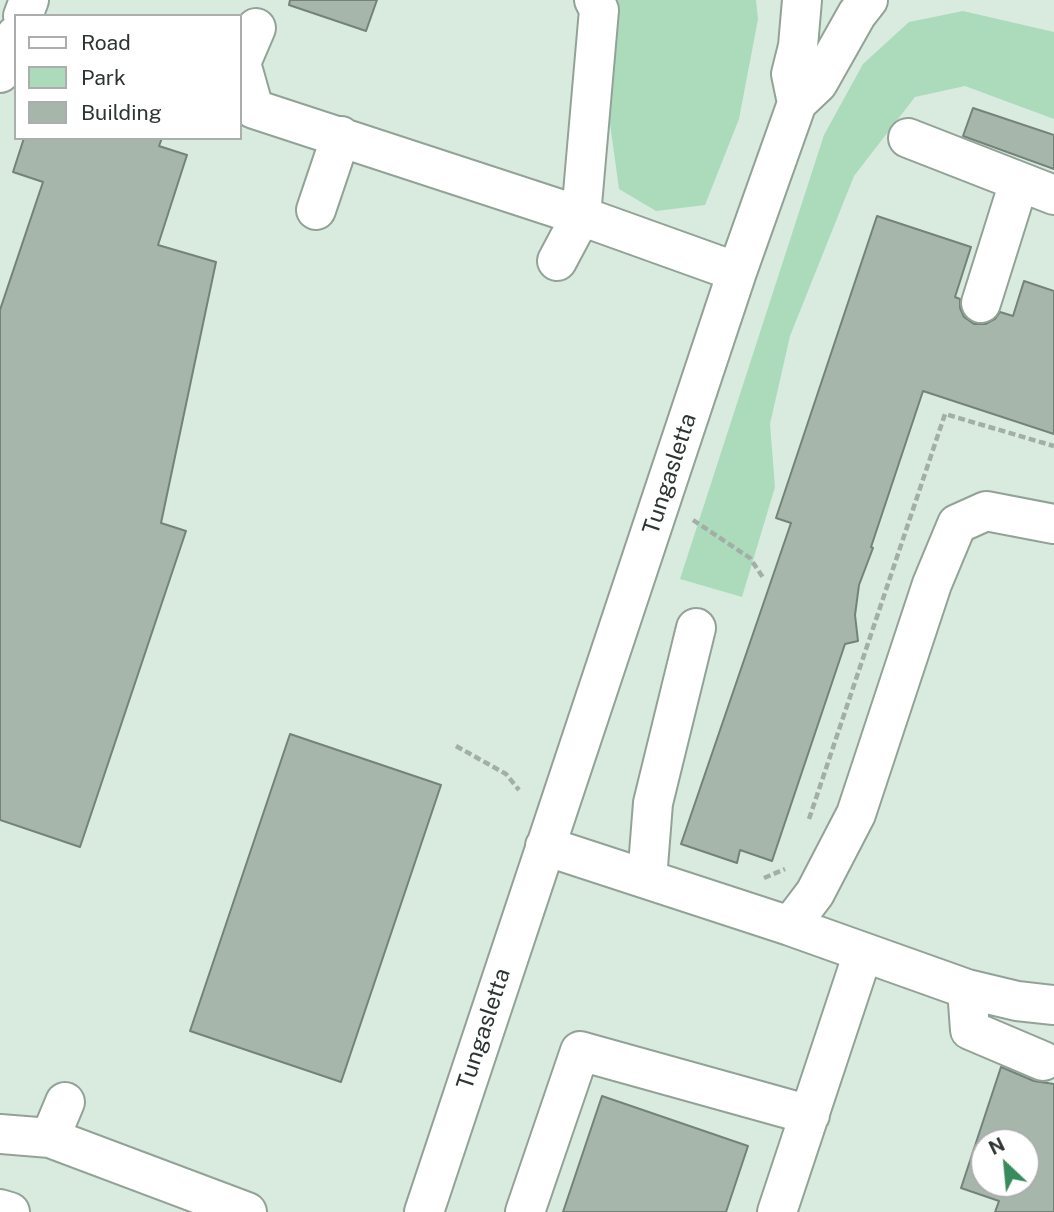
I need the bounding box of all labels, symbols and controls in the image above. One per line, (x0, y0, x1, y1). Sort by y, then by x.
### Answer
legend (14, 14, 242, 140)
text: Road (81, 30, 131, 55)
text: Park (81, 65, 126, 90)
text: Building (81, 100, 162, 125)
street label: Tungasletta (637, 410, 703, 538)
street label: Tungasletta (451, 965, 517, 1093)
north arrow (970, 1128, 1040, 1198)
text: N (985, 1133, 1008, 1159)

